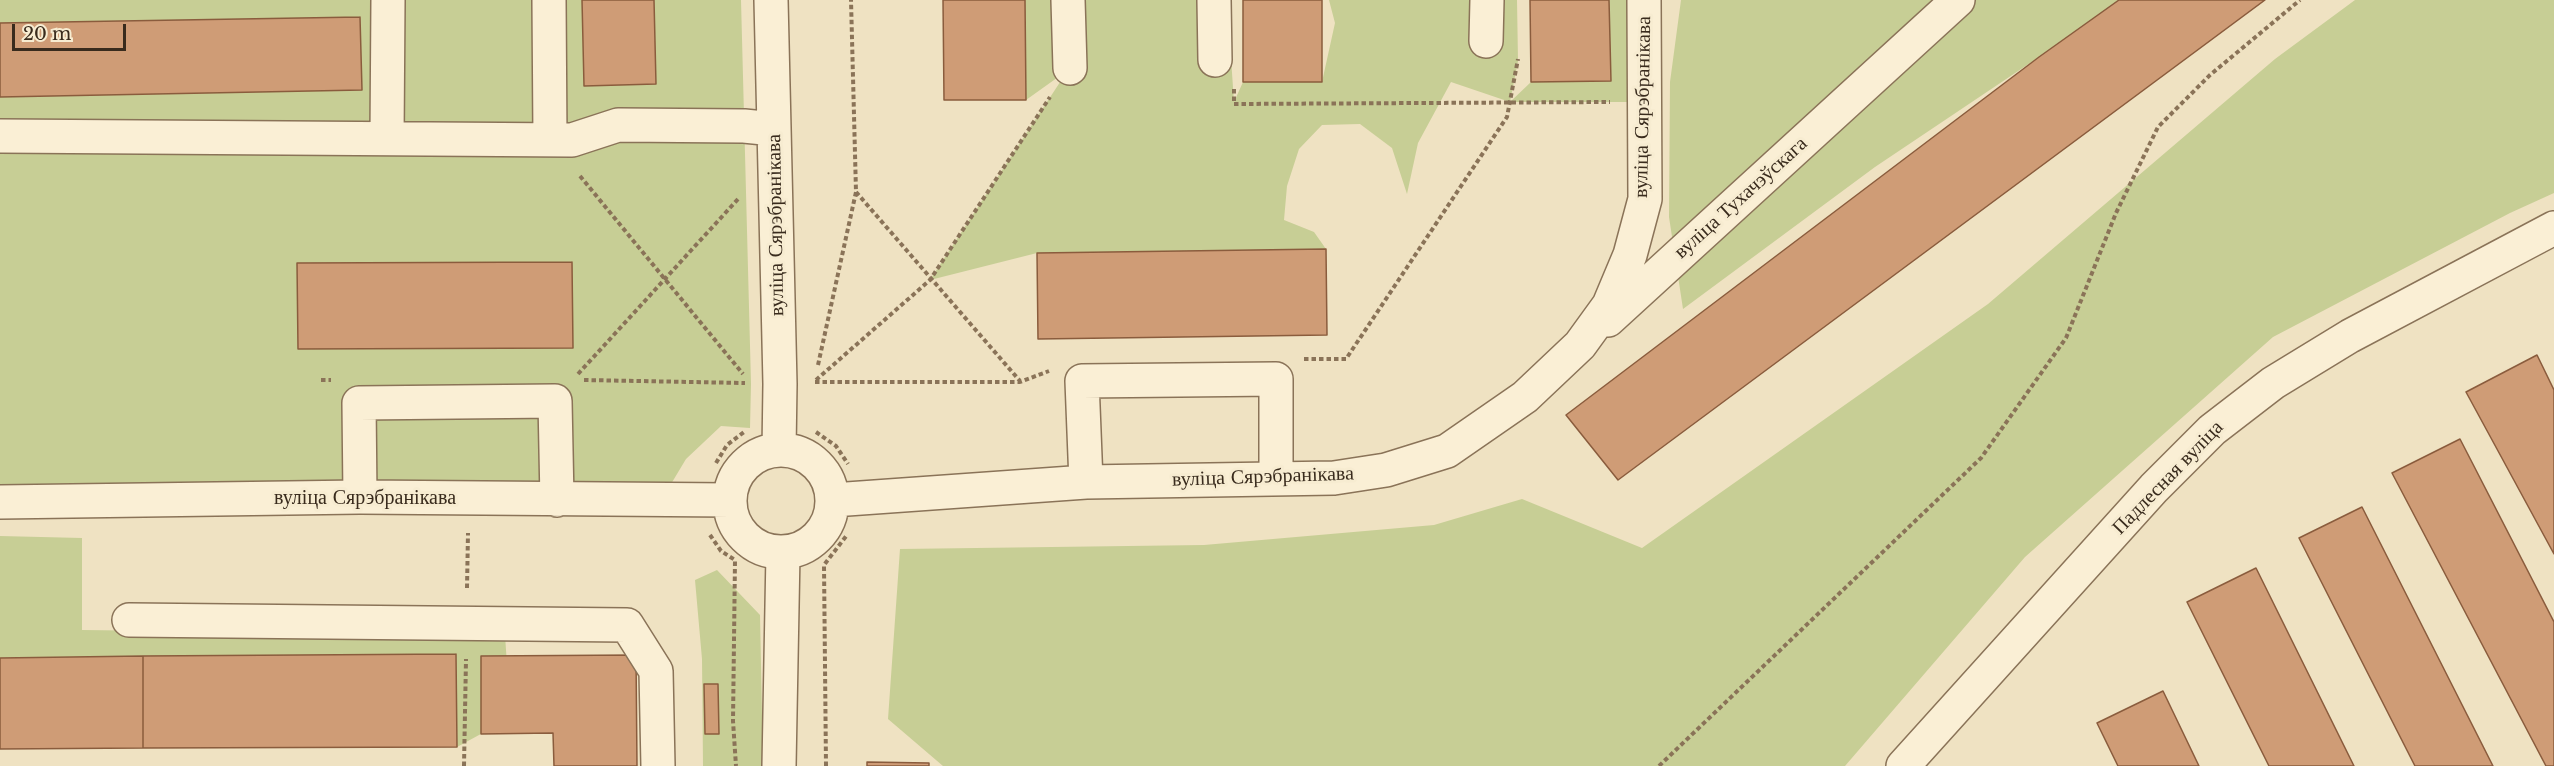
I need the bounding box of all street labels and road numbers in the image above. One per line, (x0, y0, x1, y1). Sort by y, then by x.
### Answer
street label: вуліца Сярэбранікава (1629, 16, 1657, 198)
street label: вуліца Тухачэўскага (1670, 132, 1812, 264)
street label: вуліца Сярэбранікава (762, 134, 790, 316)
street label: Падлесная вуліца (2108, 416, 2228, 540)
street label: вуліца Сярэбранікава (1172, 462, 1354, 492)
street label: вуліца Сярэбранікава (274, 486, 456, 510)

